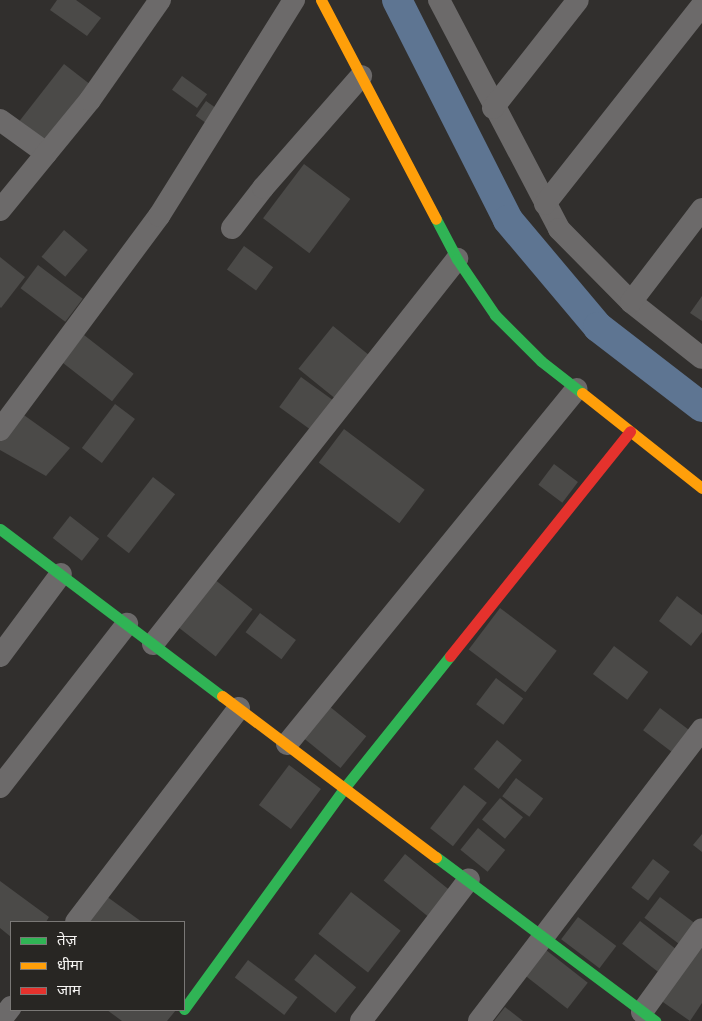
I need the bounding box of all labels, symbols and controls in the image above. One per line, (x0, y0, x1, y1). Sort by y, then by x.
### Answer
legend (10, 921, 185, 1011)
text: तेज़ (57, 930, 77, 949)
text: धीमा (57, 955, 83, 974)
text: जाम (57, 980, 81, 999)

